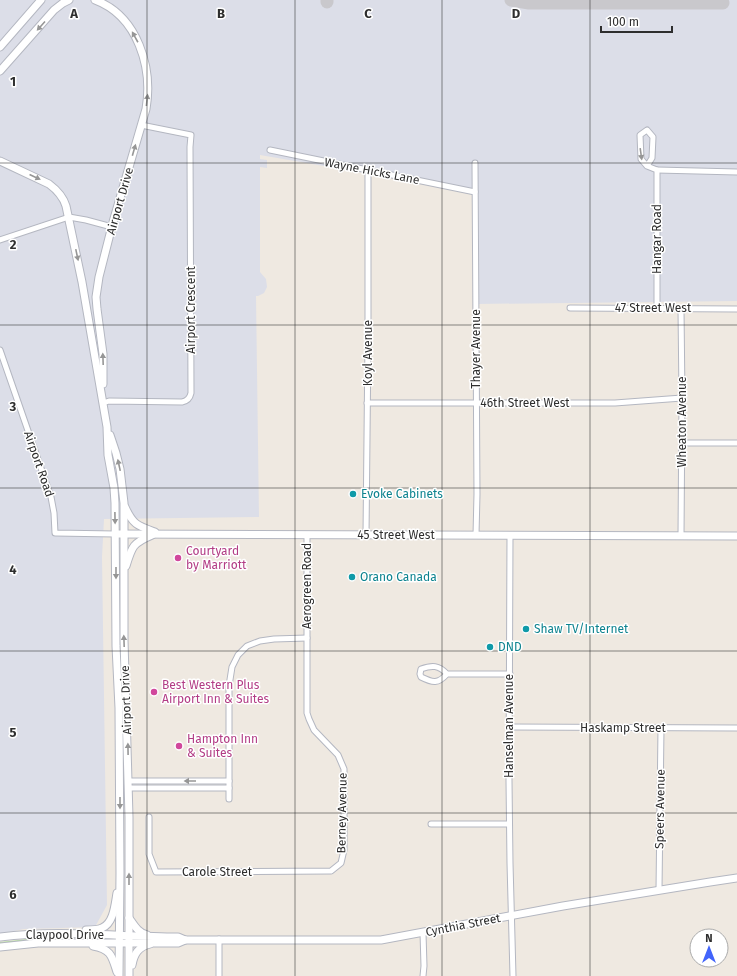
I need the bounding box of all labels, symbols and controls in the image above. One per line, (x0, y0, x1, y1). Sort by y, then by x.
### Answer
text: A (69, 6, 78, 21)
text: B (217, 6, 225, 21)
text: C (364, 6, 372, 21)
text: D (512, 6, 521, 21)
scale bar (601, 8, 672, 34)
text: 100 m (607, 15, 639, 29)
one-way arrow (36, 21, 45, 31)
one-way arrow (132, 31, 139, 43)
text: 1 (10, 74, 16, 89)
one-way arrow (144, 94, 150, 106)
one-way arrow (131, 144, 137, 156)
one-way arrow (638, 147, 644, 160)
street label: Wayne Hicks Lane (323, 155, 421, 187)
street label: Airport Drive (104, 166, 136, 236)
one-way arrow (30, 174, 41, 180)
street label: Hangar Road (650, 204, 664, 274)
text: 2 (10, 237, 17, 252)
one-way arrow (74, 249, 80, 261)
street label: Airport Crescent (184, 266, 198, 354)
street label: 47 Street West (615, 301, 692, 315)
street label: Thayer Avenue (469, 309, 483, 389)
street label: Koyl Avenue (361, 320, 375, 386)
one-way arrow (100, 352, 106, 365)
street label: Wheaton Avenue (675, 376, 689, 468)
street label: 46th Street West (480, 396, 570, 410)
text: 3 (9, 399, 17, 414)
street label: Airport Road (21, 429, 57, 499)
one-way arrow (115, 458, 121, 471)
place label: Evoke Cabinets (361, 487, 443, 501)
marker: Evoke Cabinets (348, 489, 358, 499)
one-way arrow (112, 512, 118, 525)
street label: 45 Street West (357, 528, 435, 542)
street label: Aerogreen Road (300, 543, 314, 629)
place label: Courtyard by Marriott (186, 544, 247, 572)
marker: Courtyard by Marriott (173, 553, 183, 563)
text: 4 (9, 562, 17, 577)
one-way arrow (113, 567, 119, 580)
place label: Orano Canada (360, 570, 437, 584)
marker: Orano Canada (347, 572, 357, 582)
place label: Shaw TV/Internet (534, 622, 629, 636)
marker: Shaw TV/Internet (521, 624, 531, 634)
one-way arrow (121, 635, 128, 647)
place label: DND (498, 640, 522, 654)
marker: DND (485, 642, 495, 652)
street label: Airport Drive (118, 665, 134, 735)
street label: Hanselman Avenue (502, 674, 516, 778)
place label: Best Western Plus Airport Inn & Suites (162, 678, 269, 706)
marker: Best Western Plus Airport Inn & Suites (149, 687, 159, 697)
street label: Haskamp Street (580, 721, 667, 735)
text: 5 (10, 725, 17, 740)
place label: Hampton Inn & Suites (187, 732, 258, 760)
marker: Hampton Inn & Suites (174, 741, 184, 751)
one-way arrow (125, 742, 131, 755)
street label: Speers Avenue (652, 769, 668, 849)
street label: Berney Avenue (334, 772, 350, 854)
one-way arrow (183, 778, 196, 784)
one-way arrow (117, 797, 123, 810)
street label: Carole Street (182, 865, 253, 879)
one-way arrow (126, 872, 132, 885)
text: 6 (9, 887, 17, 902)
street label: Cynthia Street (424, 911, 502, 939)
street label: Claypool Drive (26, 928, 104, 942)
north arrow (689, 928, 729, 968)
text: N (705, 932, 713, 945)

